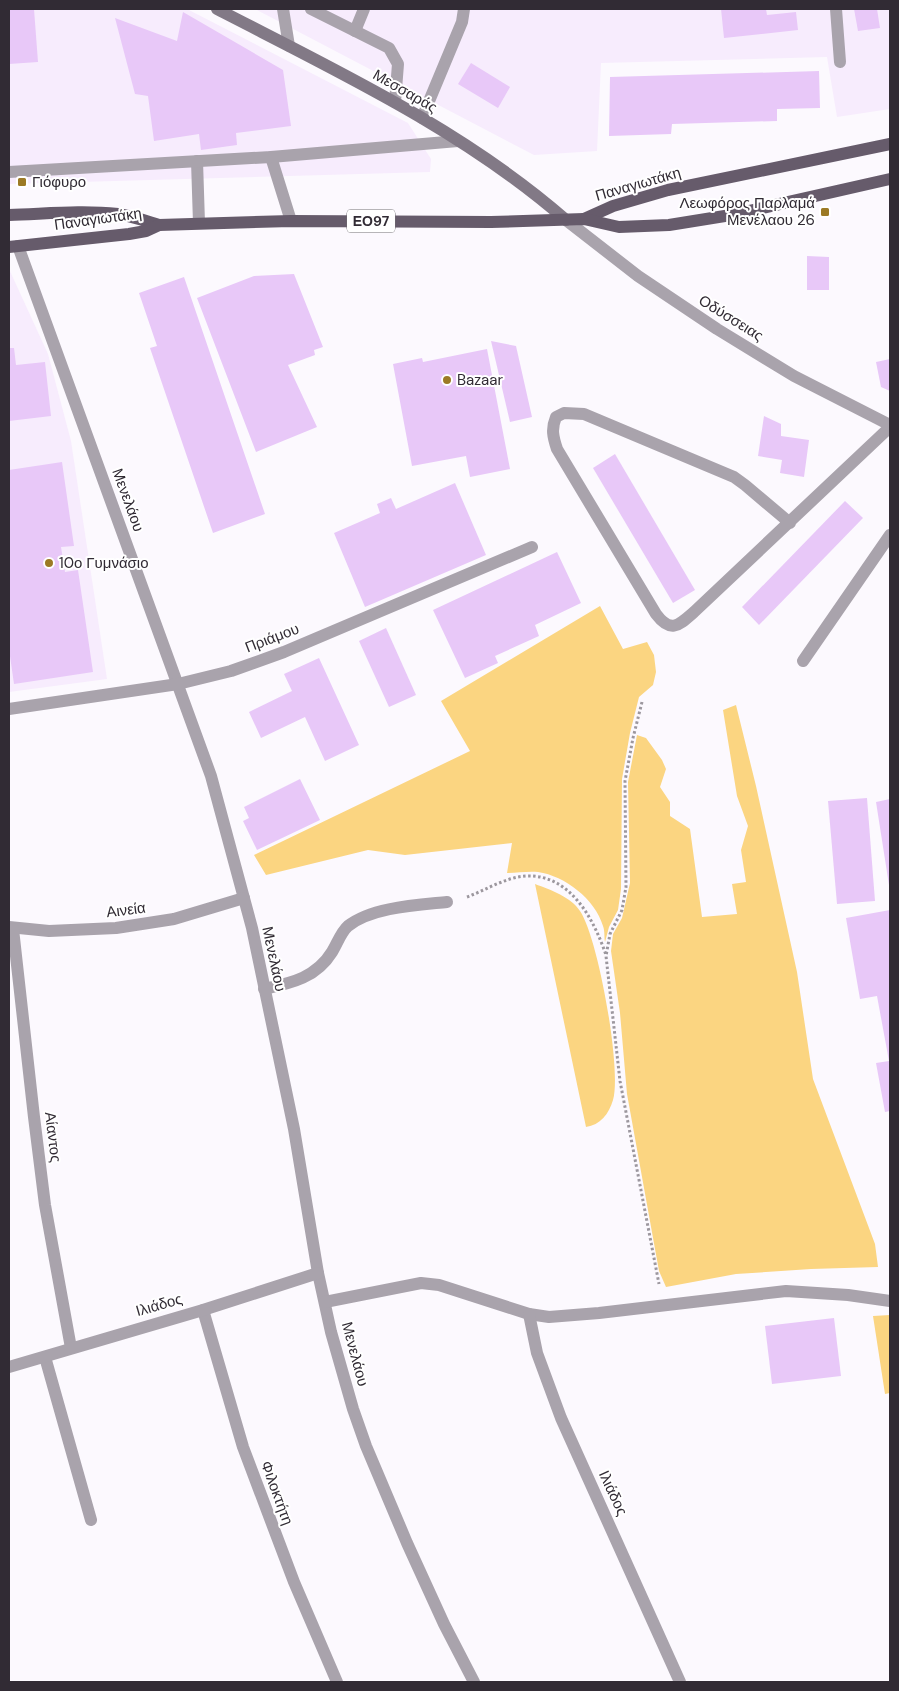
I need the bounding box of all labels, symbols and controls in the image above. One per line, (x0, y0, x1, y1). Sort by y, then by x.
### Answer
street label: Μεσσαράς (369, 65, 441, 117)
street label: Παναγιωτάκη (593, 162, 683, 206)
place label: Γιόφυρο (32, 172, 86, 192)
marker: Γιόφυρο (16, 176, 28, 188)
place label: Λεωφόρος Παρλαμά Μενέλαου 26 (679, 193, 815, 230)
street label: Παναγιωτάκη (53, 203, 143, 235)
marker: Λεωφόρος Παρλαμά Μενέλαου 26 (819, 206, 831, 218)
road number: ΕΟ97 (347, 210, 395, 232)
street label: Οδύσσειας (695, 290, 767, 346)
place label: Bazaar (457, 370, 503, 390)
marker: Bazaar (441, 374, 453, 386)
street label: Μενελάου (107, 466, 149, 534)
place label: 10ο Γυμνάσιο (59, 553, 148, 573)
marker: 10ο Γυμνάσιο (43, 557, 55, 569)
street label: Πριάμου (242, 619, 302, 657)
street label: Αινεία (105, 898, 147, 922)
street label: Μενελάου (257, 925, 291, 993)
street label: Αίαντος (40, 1111, 66, 1163)
street label: Ιλιάδος (133, 1289, 185, 1321)
street label: Μενελάου (337, 1320, 373, 1388)
street label: Φιλοκτήτη (256, 1458, 298, 1528)
street label: Ιλιάδος (594, 1467, 632, 1519)

